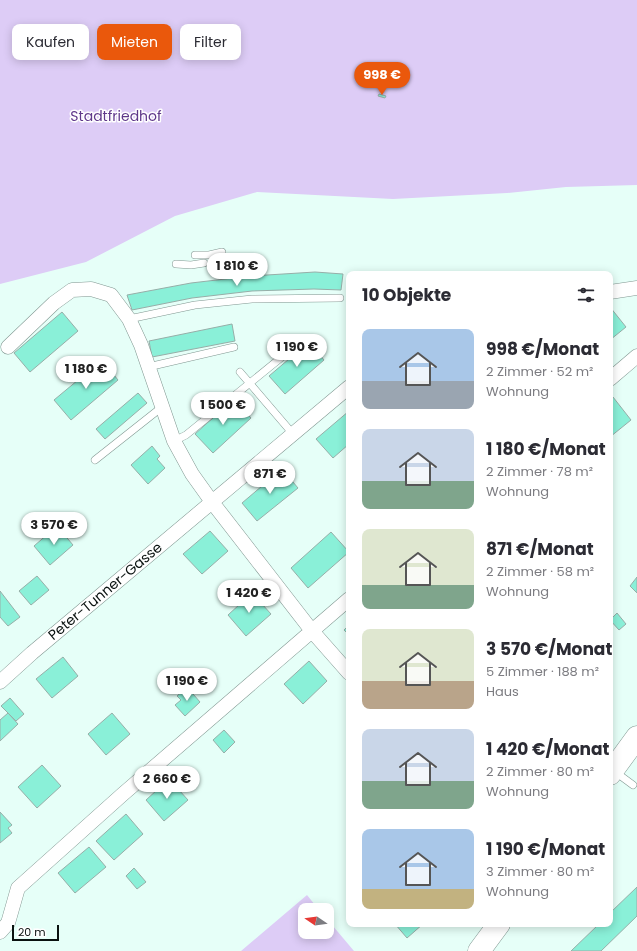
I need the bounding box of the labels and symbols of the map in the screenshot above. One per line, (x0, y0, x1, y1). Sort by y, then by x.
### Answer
pin: 998 € (354, 62, 410, 96)
park label: Stadtfriedhof (70, 106, 162, 126)
pin: 1 810 € (200, 253, 274, 287)
pin: 1 190 € (260, 334, 334, 368)
pin: 1 180 € (49, 356, 123, 390)
pin: 1 500 € (186, 392, 260, 426)
pin: 871 € (242, 461, 298, 495)
pin: 3 570 € (17, 512, 91, 546)
street label: Peter-Tunner-Gasse (44, 537, 167, 645)
pin: 1 420 € (212, 580, 286, 614)
pin: 1 190 € (150, 668, 224, 702)
pin: 2 660 € (130, 766, 204, 800)
north arrow (298, 903, 334, 939)
scale bar (12, 923, 59, 942)

